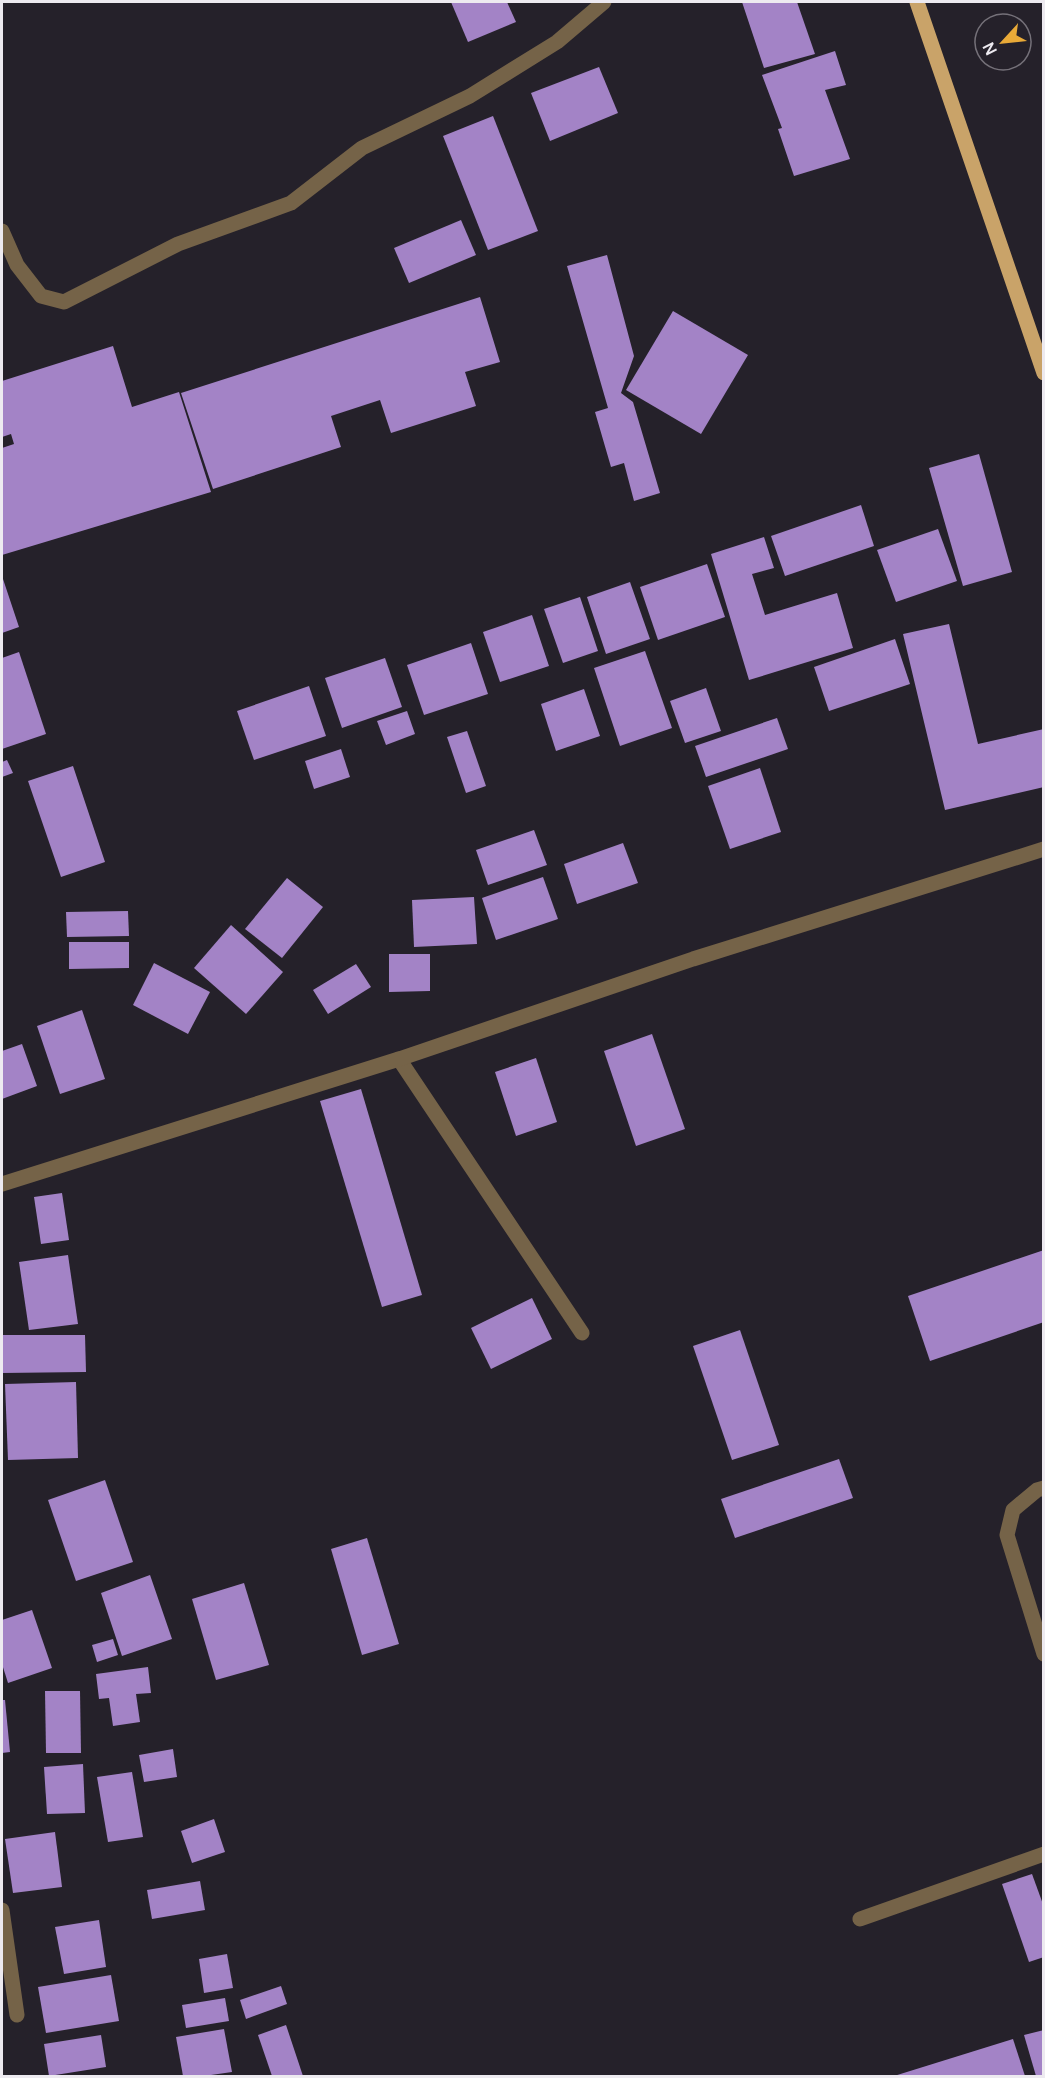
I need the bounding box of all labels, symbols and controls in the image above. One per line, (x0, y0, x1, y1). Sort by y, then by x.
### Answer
north arrow (973, 12, 1033, 72)
text: N (977, 39, 1002, 59)

